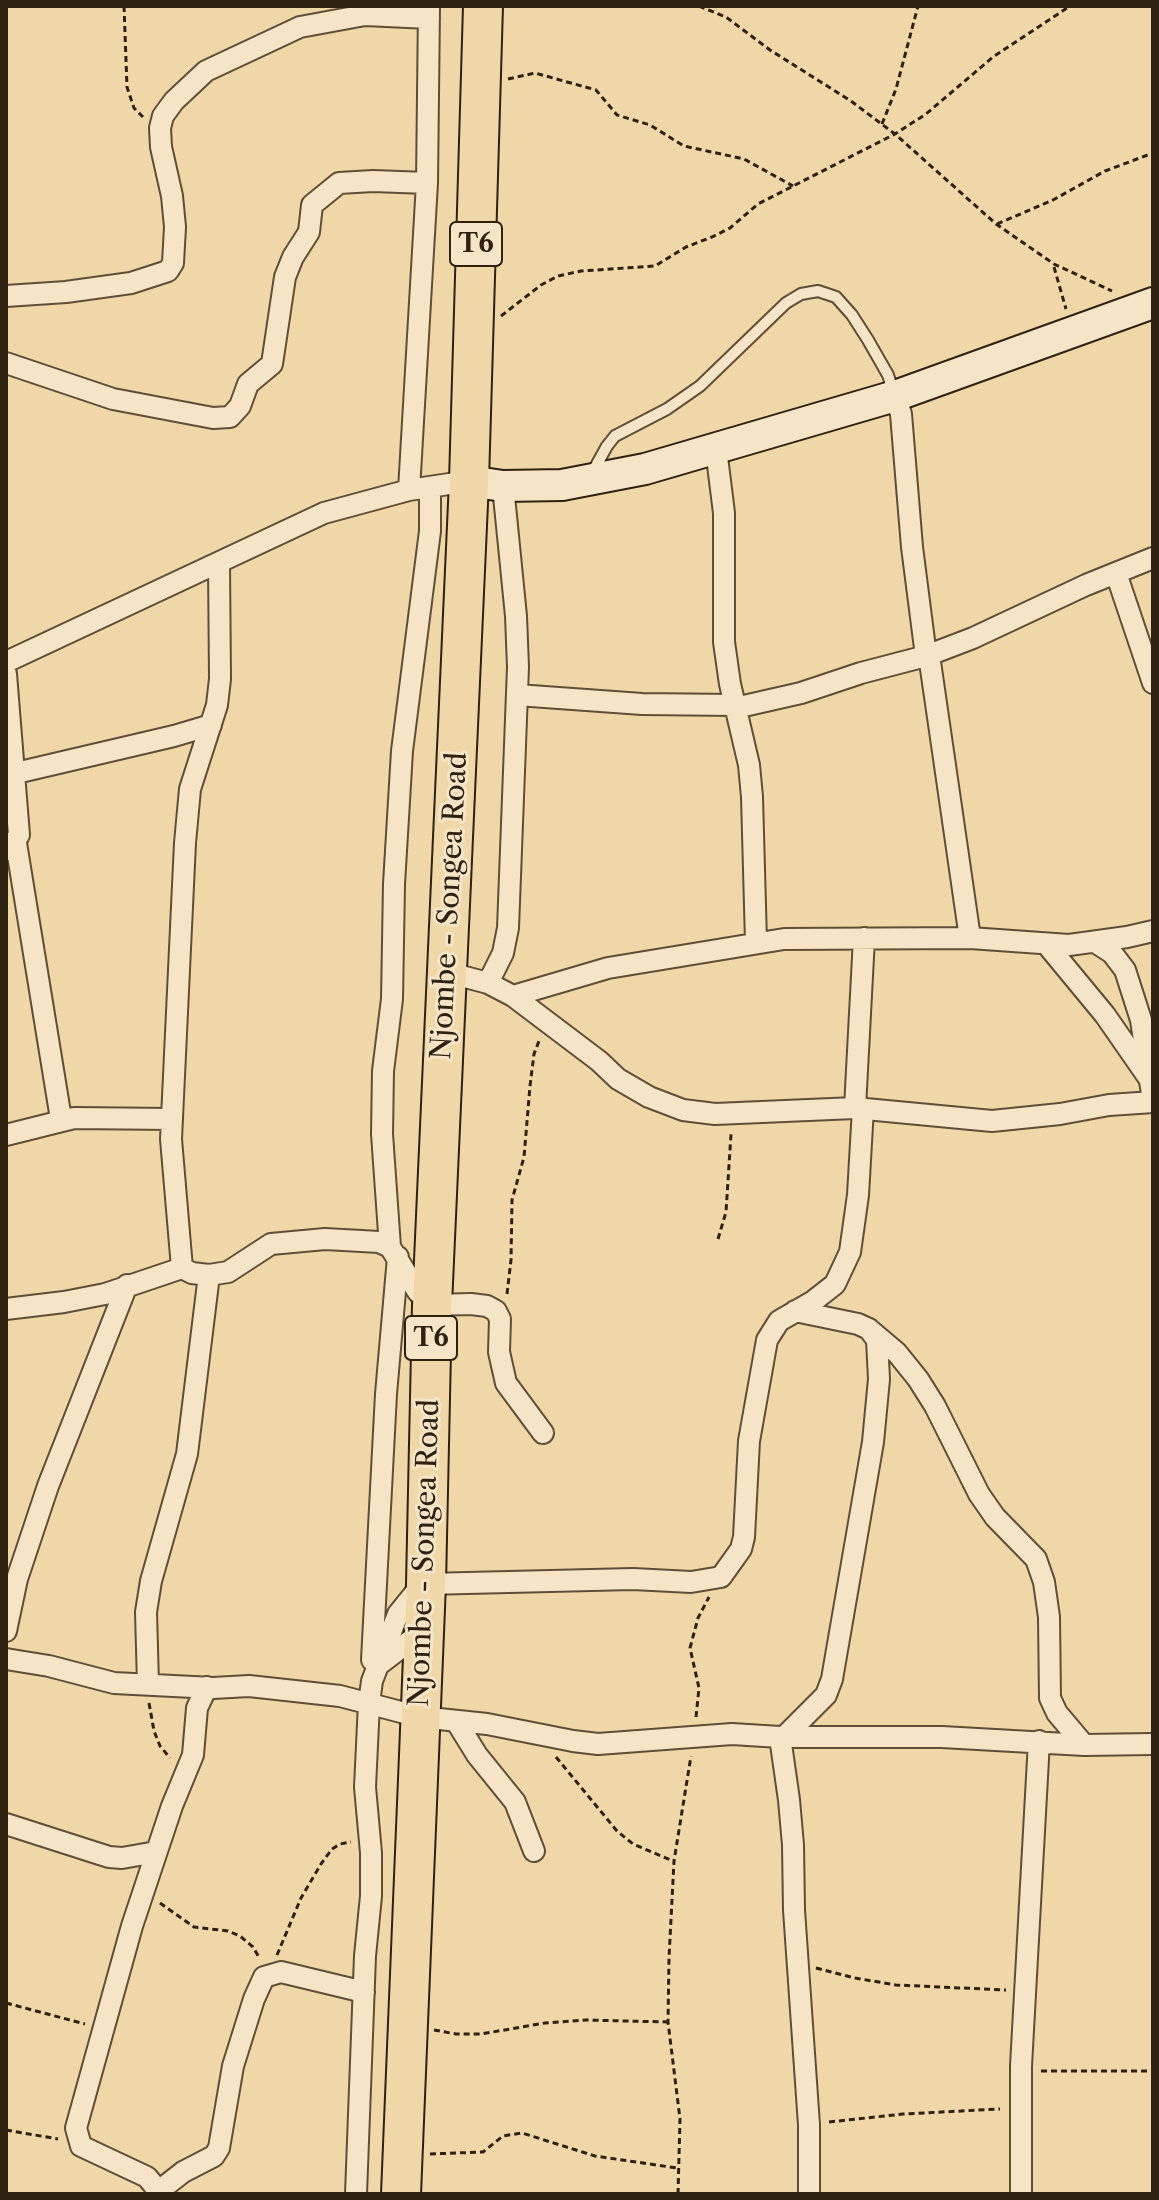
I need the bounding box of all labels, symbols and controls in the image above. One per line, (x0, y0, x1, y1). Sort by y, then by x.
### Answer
road number: T6 (450, 222, 502, 266)
street label: Njombe - Songea Road (425, 752, 475, 1060)
road number: T6 (405, 1316, 457, 1360)
street label: Njombe - Songea Road (403, 1399, 447, 1707)

